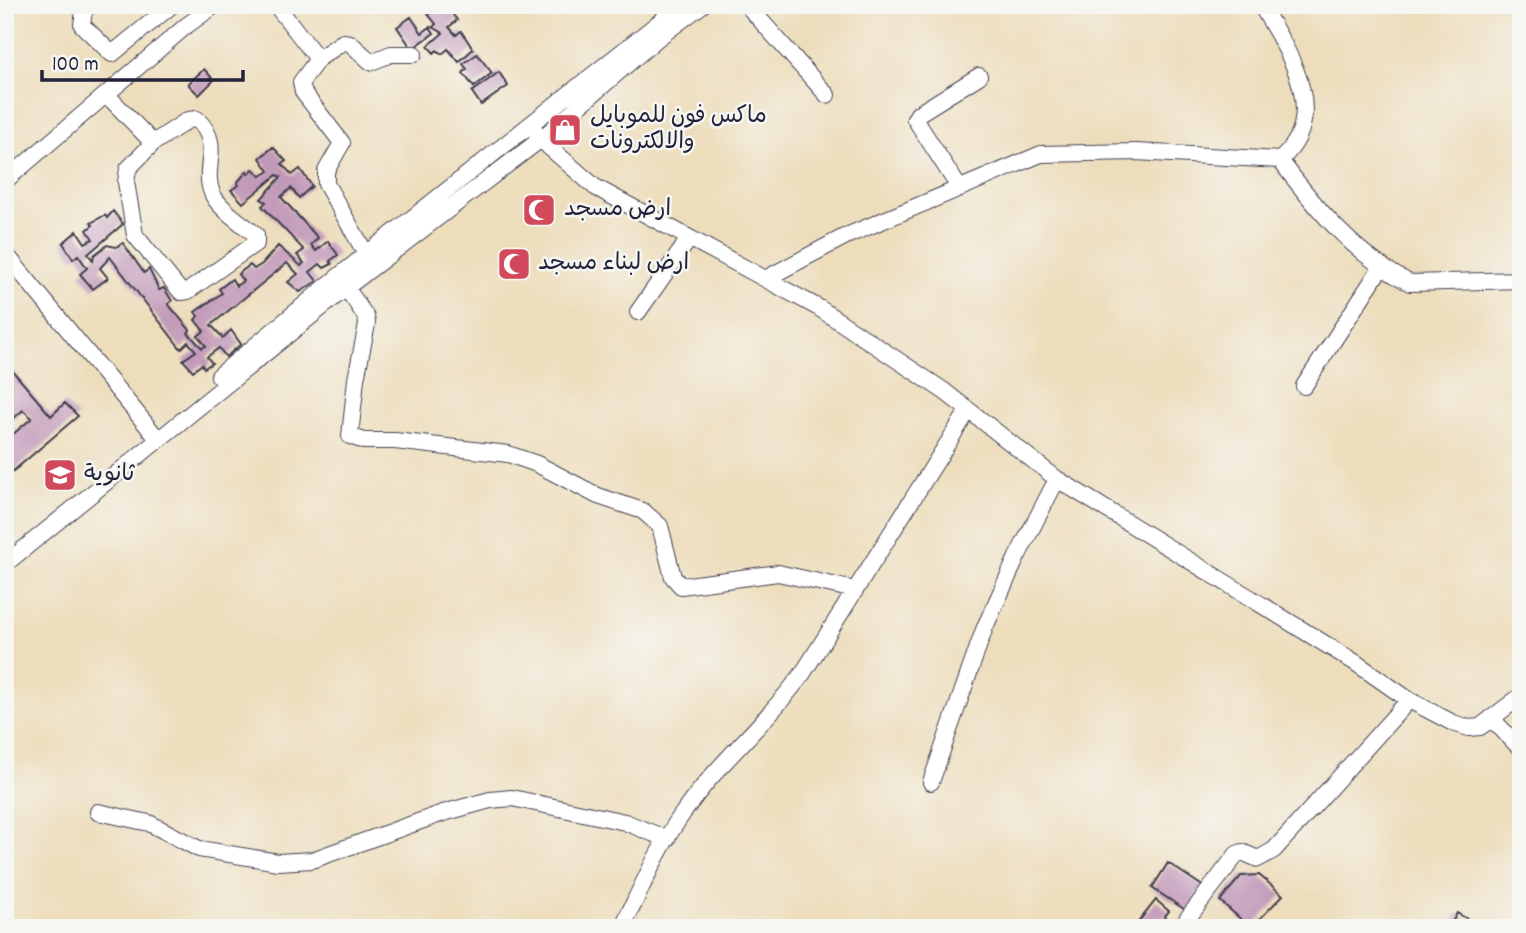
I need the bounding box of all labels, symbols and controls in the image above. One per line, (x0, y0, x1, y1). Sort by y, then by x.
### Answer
scale bar (42, 38, 243, 82)
text: 100 m (52, 51, 99, 81)
place label: ماكس فون للموبايل والالكترونات (590, 101, 767, 160)
shop icon: ماكس فون للموبايل والالكترونات (546, 111, 584, 149)
mosque icon: ارض مسجد (520, 191, 558, 229)
place label: ارض مسجد (564, 194, 671, 227)
mosque icon: ارض لبناء مسجد (495, 245, 533, 283)
place label: ارض لبناء مسجد (538, 248, 689, 281)
school or university icon: ثانوية (41, 456, 79, 494)
place label: ثانوية (84, 459, 136, 492)

